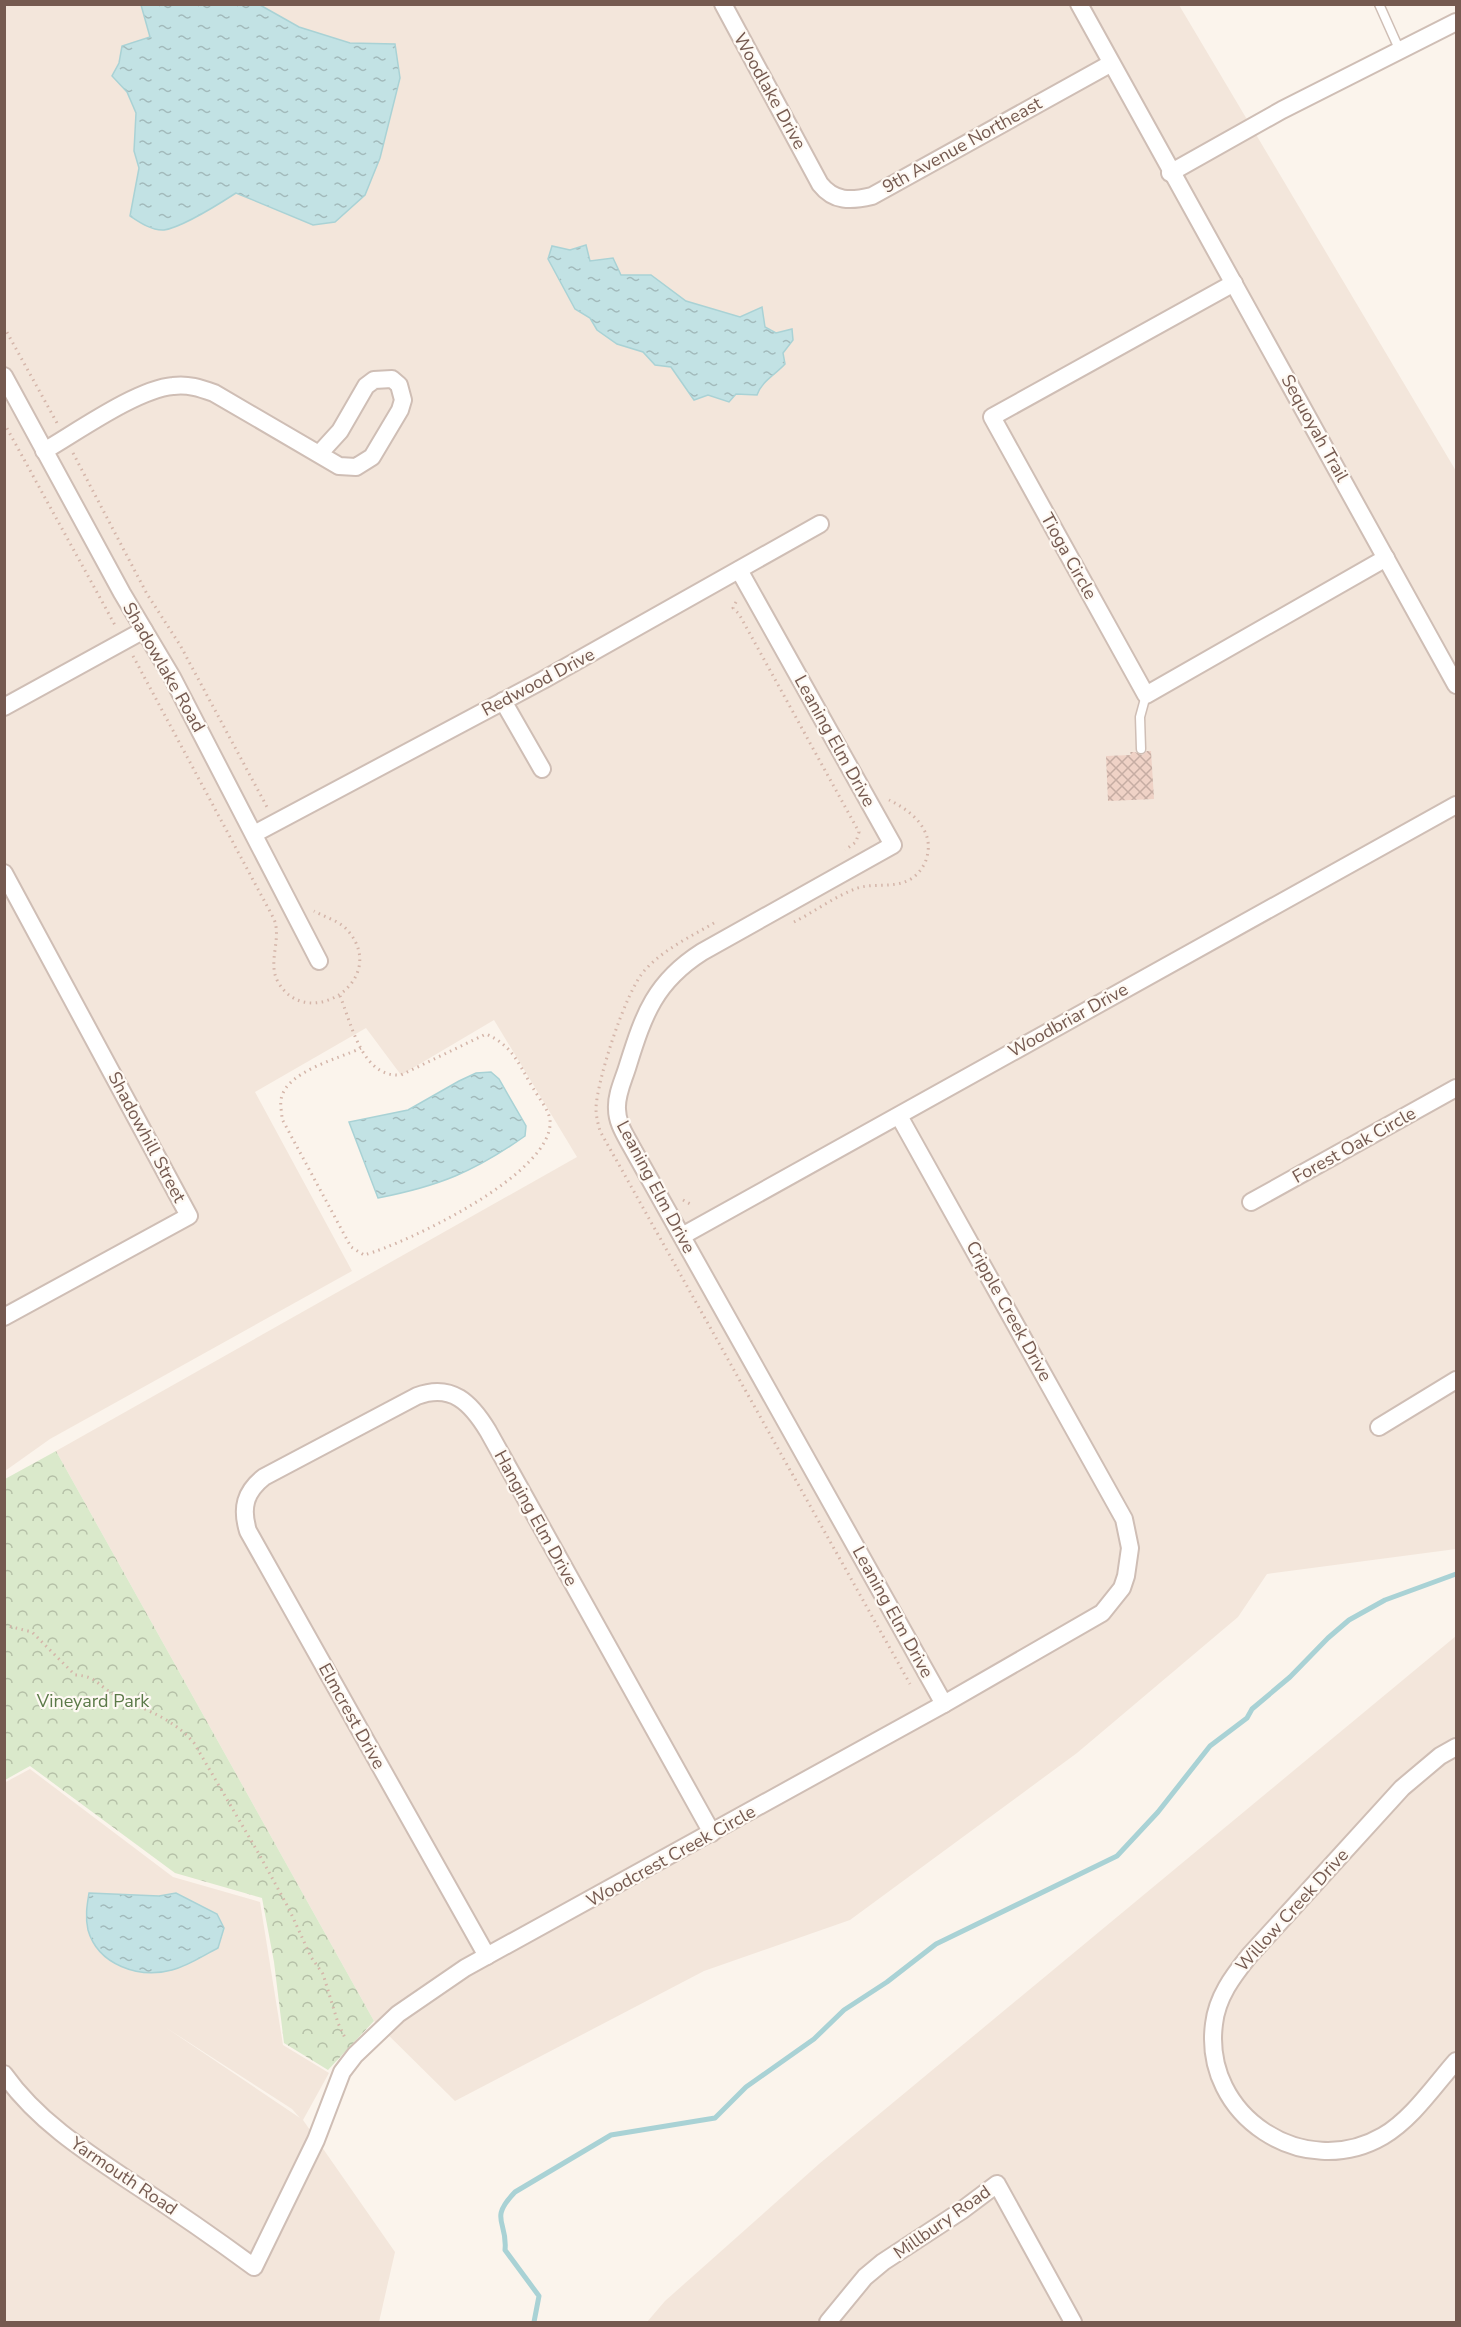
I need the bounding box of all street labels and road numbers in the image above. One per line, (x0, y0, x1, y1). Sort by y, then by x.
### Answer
street label: Woodlake Drive (728, 28, 812, 154)
street label: 9th Avenue Northeast (878, 91, 1047, 199)
street label: Sequoyah Trail (1276, 370, 1355, 487)
street label: Tioga Circle (1035, 508, 1103, 604)
street label: Shadowlake Road (117, 598, 211, 736)
street label: Redwood Drive (477, 642, 599, 722)
street label: Leaning Elm Drive (789, 671, 881, 811)
street label: Woodbriar Drive (1004, 977, 1132, 1063)
street label: Shadowhill Street (102, 1067, 192, 1207)
street label: Forest Oak Circle (1288, 1101, 1420, 1189)
street label: Leaning Elm Drive (611, 1116, 701, 1258)
street label: Cripple Creek Drive (960, 1236, 1058, 1386)
street label: Hanging Elm Drive (489, 1446, 583, 1590)
street label: Leaning Elm Drive (847, 1542, 939, 1682)
street label: Elmcrest Drive (313, 1659, 391, 1773)
street label: Woodcrest Creek Circle (582, 1799, 760, 1913)
street label: Willow Creek Drive (1230, 1843, 1354, 1977)
street label: Yarmouth Road (65, 2131, 182, 2221)
street label: Millbury Road (889, 2180, 995, 2264)

